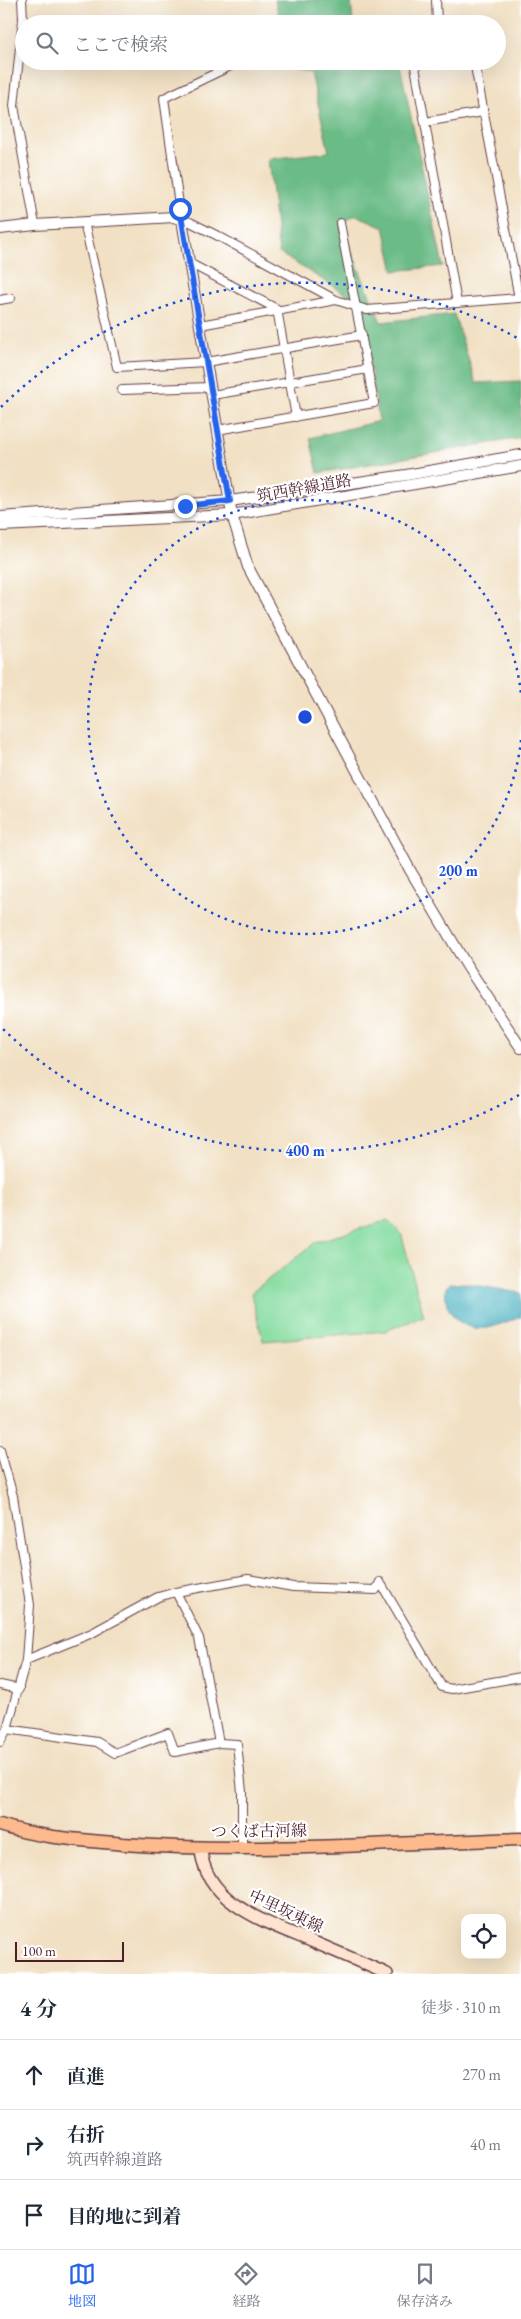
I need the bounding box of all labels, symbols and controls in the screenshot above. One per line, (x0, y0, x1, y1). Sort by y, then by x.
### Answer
search box (15, 15, 506, 70)
icon: search (33, 29, 61, 57)
text: ここで検索 (73, 32, 168, 57)
route start (169, 198, 192, 221)
street label: 筑西幹線道路 (255, 469, 353, 507)
route end (174, 495, 197, 518)
centre of rings (296, 708, 314, 726)
text: 200 m (438, 861, 478, 880)
text: 400 m (285, 1141, 325, 1160)
street label: つくば古河線 (211, 1820, 307, 1842)
street label: 中里坂東線 (245, 1885, 327, 1937)
map controls (461, 1914, 506, 1959)
button: locate (461, 1914, 506, 1959)
scale bar (15, 1939, 124, 1962)
text: 100 m (22, 1942, 56, 1960)
text: 4 分 (20, 1995, 57, 2022)
text: 徒歩 · 310 m (421, 1997, 501, 2018)
icon: ahead (20, 2061, 48, 2089)
text: 直進 (67, 2064, 105, 2089)
text: 270 m (462, 2064, 501, 2085)
text: 右折 (67, 2122, 105, 2147)
icon: right (20, 2131, 48, 2159)
text: 40 m (470, 2134, 501, 2155)
text: 筑西幹線道路 (67, 2149, 163, 2170)
icon: arrive (20, 2201, 48, 2229)
text: 目的地に到着 (67, 2204, 181, 2229)
tab: 地図 (68, 2260, 96, 2310)
tab: 経路 (232, 2260, 260, 2310)
tab: 保存済み (397, 2260, 453, 2310)

